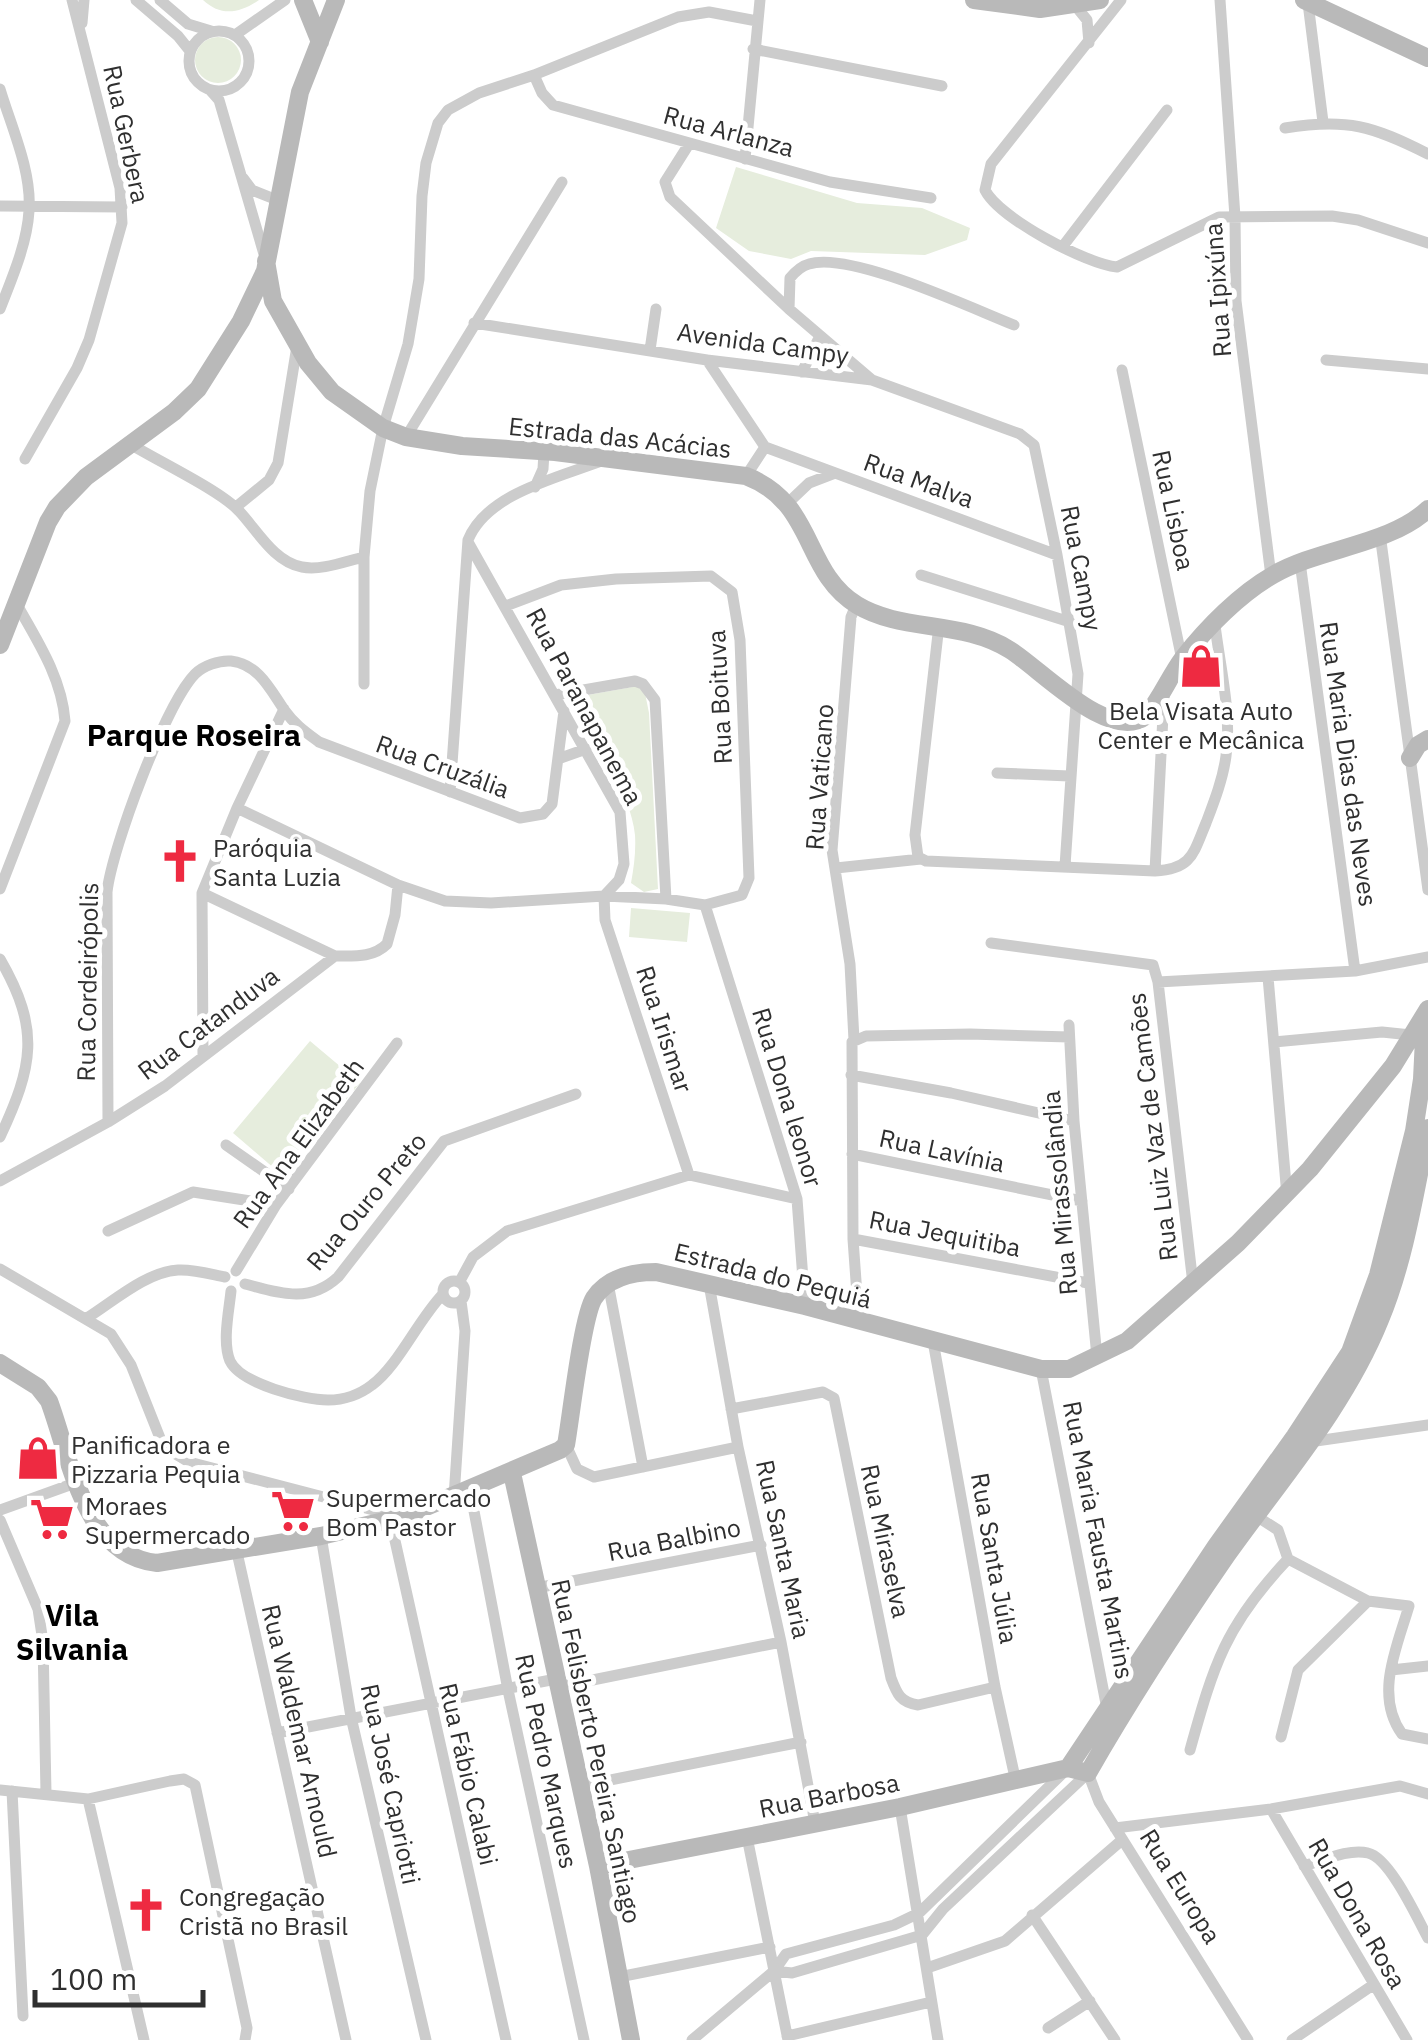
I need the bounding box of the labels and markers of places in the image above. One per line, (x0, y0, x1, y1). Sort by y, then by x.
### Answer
shop icon: Bela Visata Auto Center e Mecânica (1177, 642, 1225, 690)
place label: Bela Visata Auto Center e Mecânica (1098, 694, 1304, 756)
place label: Paróquia Santa Luzia (213, 831, 341, 893)
church icon: Paróquia Santa Luzia (156, 837, 204, 885)
place label: Panificadora e Pizzaria Pequia (71, 1428, 240, 1490)
shop icon: Panificadora e Pizzaria Pequia (14, 1434, 62, 1482)
place label: Supermercado Bom Pastor (326, 1481, 491, 1543)
supermarket icon: Supermercado Bom Pastor (269, 1487, 317, 1535)
place label: Moraes Supermercado (85, 1489, 250, 1551)
supermarket icon: Moraes Supermercado (28, 1495, 76, 1543)
place label: Congregação Cristã no Brasil (179, 1880, 348, 1942)
church icon: Congregação Cristã no Brasil (122, 1886, 170, 1934)

